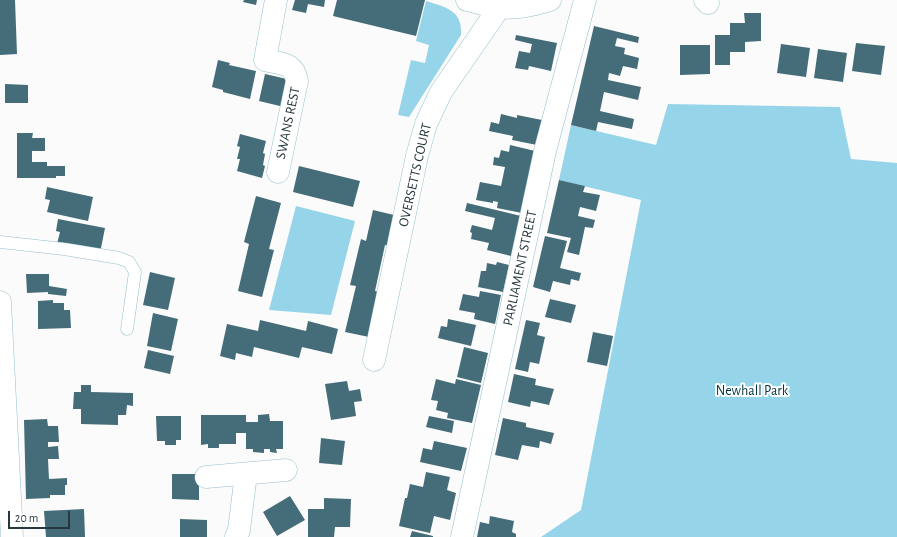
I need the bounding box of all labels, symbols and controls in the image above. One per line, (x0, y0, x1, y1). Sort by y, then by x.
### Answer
street label: SWANS REST (272, 85, 304, 161)
street label: OVERSETTS COURT (395, 122, 435, 228)
street label: PARLIAMENT STREET (500, 209, 540, 327)
park label: Newhall Park (716, 383, 788, 399)
scale bar (10, 503, 72, 529)
text: 20 m (15, 512, 38, 524)

